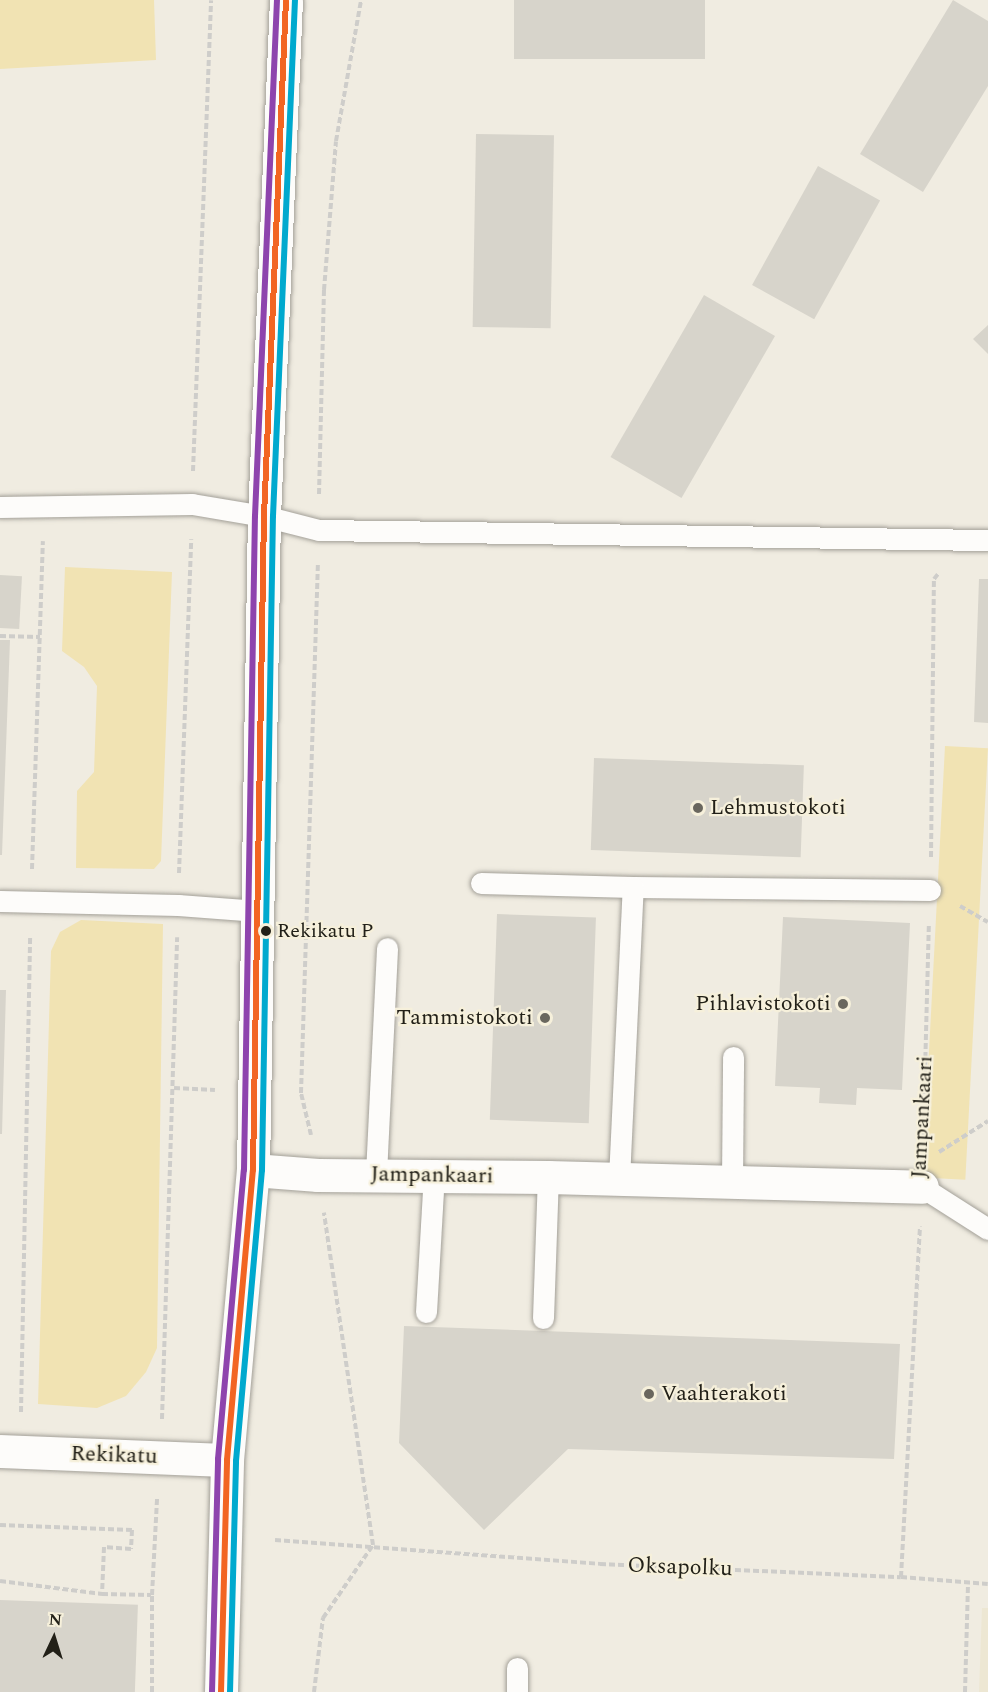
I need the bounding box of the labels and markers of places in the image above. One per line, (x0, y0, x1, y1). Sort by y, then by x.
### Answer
place label: Lehmustokoti (710, 795, 846, 821)
marker: Lehmustokoti (691, 801, 705, 815)
place label: Rekikatu P (277, 919, 374, 943)
marker: Rekikatu P (260, 925, 272, 937)
place label: Pihlavistokoti (695, 991, 831, 1017)
marker: Pihlavistokoti (836, 997, 850, 1011)
place label: Tammistokoti (396, 1005, 533, 1031)
marker: Tammistokoti (538, 1011, 552, 1025)
place label: Vaahterakoti (661, 1381, 787, 1407)
marker: Vaahterakoti (642, 1387, 656, 1401)

